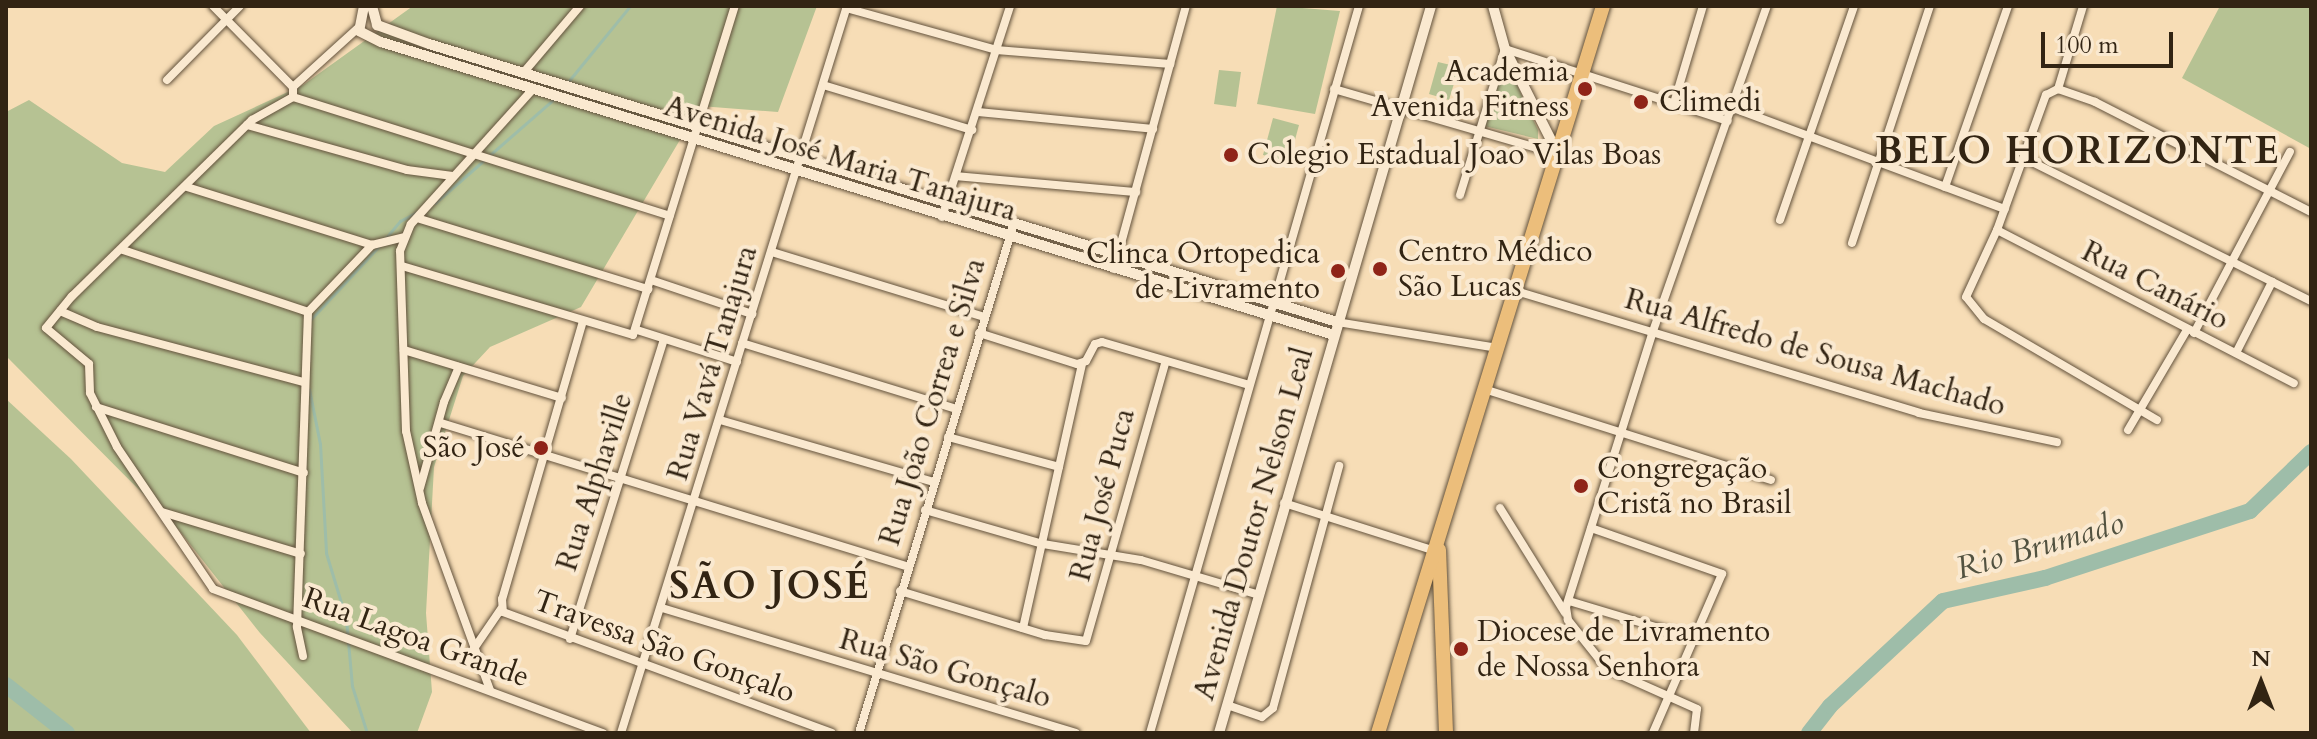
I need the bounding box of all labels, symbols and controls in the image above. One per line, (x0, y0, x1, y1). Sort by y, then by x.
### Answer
scale bar (2045, 16, 2177, 66)
text: 100 m (2055, 29, 2119, 62)
place label: Academia Avenida Fitness (1371, 54, 1569, 124)
marker: Academia Avenida Fitness (1576, 80, 1594, 98)
place label: Climedi (1659, 84, 1761, 120)
street label: Avenida José Maria Tanajura (660, 88, 1020, 230)
marker: Climedi (1630, 91, 1652, 113)
district label: BELO HORIZONTE (1875, 129, 2281, 175)
place label: Colegio Estadual Joao Vilas Boas (1247, 137, 1661, 173)
marker: Colegio Estadual Joao Vilas Boas (1222, 146, 1240, 164)
place label: Centro Médico São Lucas (1398, 234, 1592, 304)
street label: Rua Canário (2076, 234, 2234, 338)
place label: Clinca Ortopedica de Livramento (1086, 236, 1320, 306)
street label: Rua Vavá Tanajura (660, 241, 766, 485)
street label: Rua João Correa e Silva (872, 254, 994, 550)
marker: Centro Médico São Lucas (1369, 258, 1391, 280)
marker: Clinca Ortopedica de Livramento (1327, 260, 1349, 282)
street label: Rua Alfredo de Sousa Machado (1621, 281, 2009, 425)
street label: Avenida Doutor Nelson Leal (1186, 344, 1322, 704)
street label: Rua Alphaville (549, 388, 641, 576)
street label: Rua José Puca (1063, 405, 1143, 585)
place label: São José (423, 430, 525, 466)
marker: São José (532, 439, 550, 457)
place label: Congregação Cristã no Brasil (1597, 451, 1792, 522)
marker: Congregação Cristã no Brasil (1572, 477, 1590, 495)
water label: Rio Brumado (1952, 504, 2128, 588)
district label: SÃO JOSÉ (669, 564, 871, 610)
street label: Rua Lagoa Grande (298, 580, 534, 696)
street label: Travessa São Gonçalo (528, 583, 800, 711)
place label: Diocese de Livramento de Nossa Senhora (1477, 614, 1770, 684)
street label: Rua São Gonçalo (835, 622, 1055, 716)
marker: Diocese de Livramento de Nossa Senhora (1452, 640, 1470, 658)
north arrow (2221, 643, 2301, 723)
text: N (2251, 644, 2271, 674)

